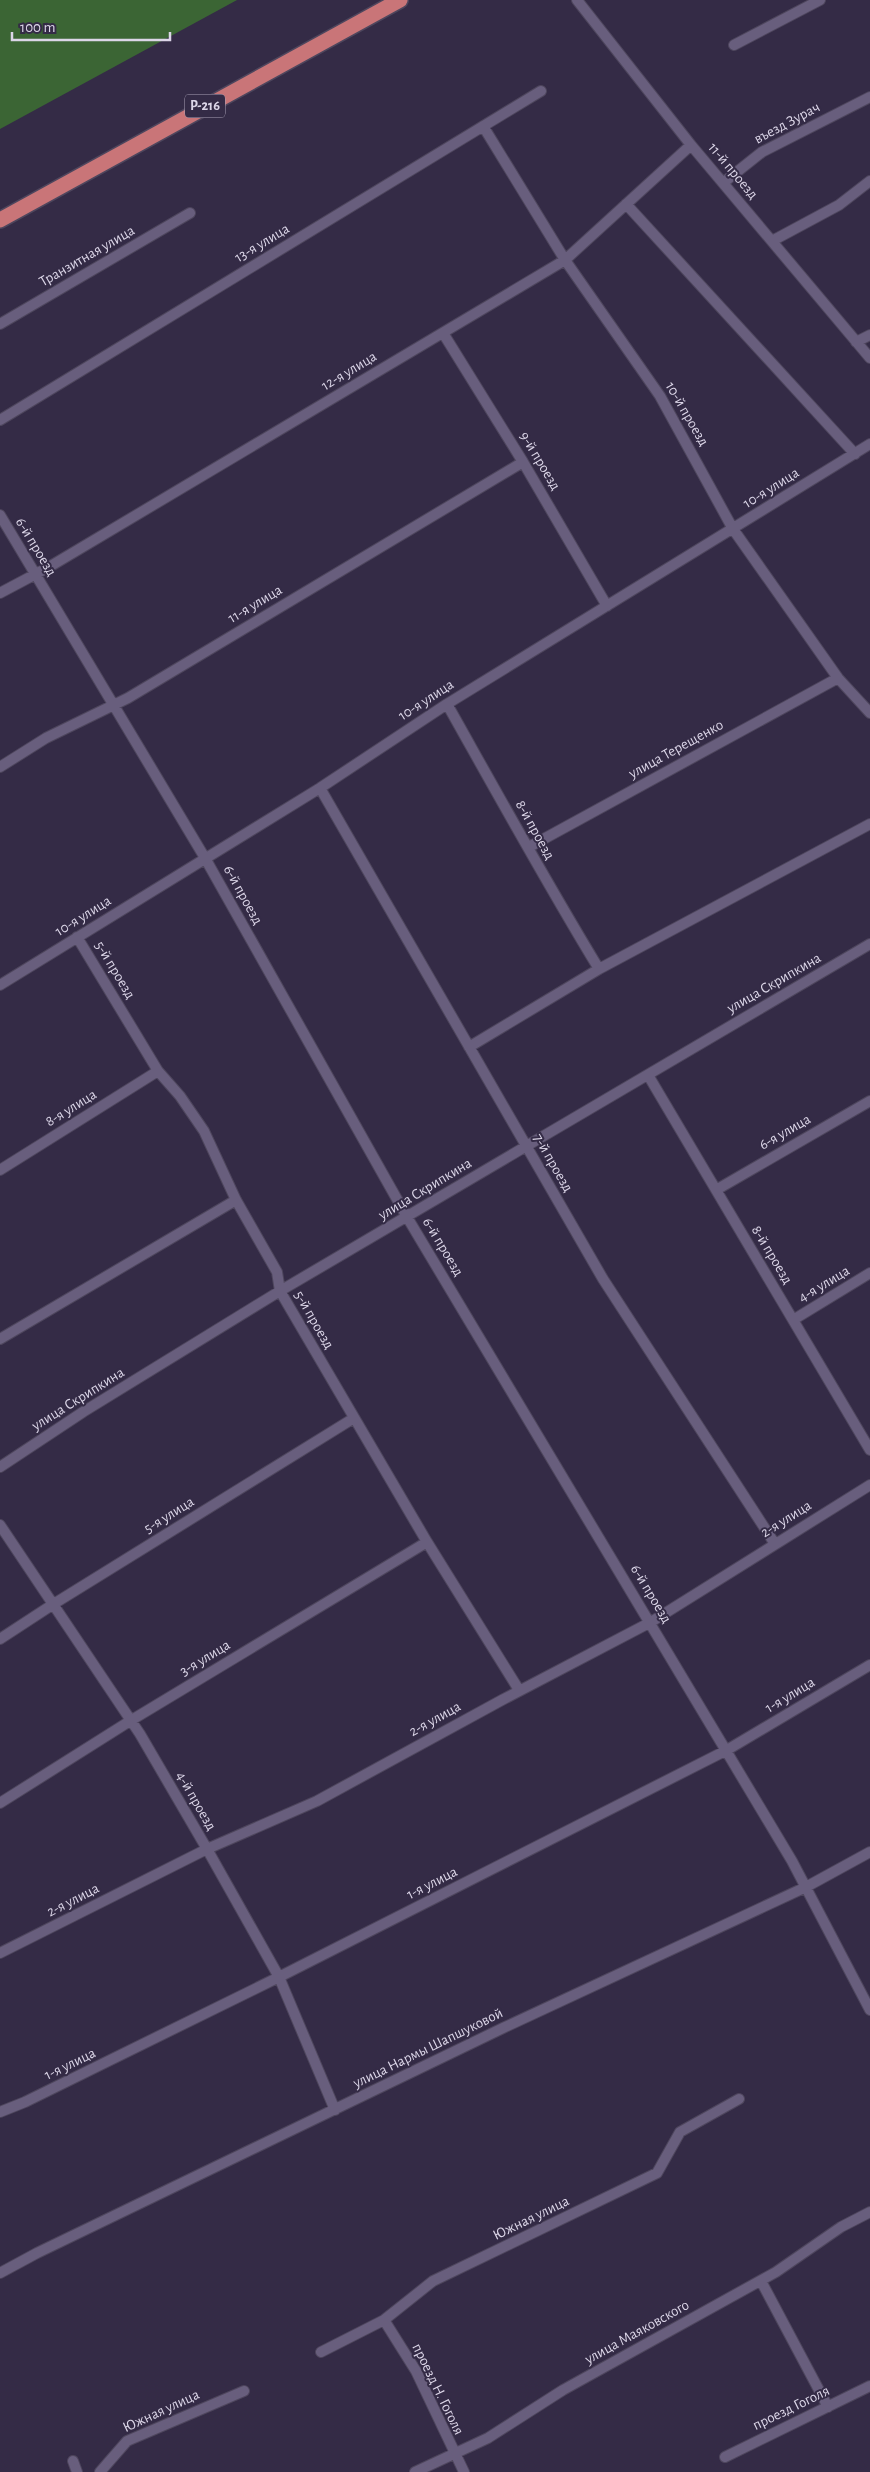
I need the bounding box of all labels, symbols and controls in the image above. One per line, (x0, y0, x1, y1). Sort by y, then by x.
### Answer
scale bar (12, 10, 170, 42)
text: 100 m (20, 20, 55, 35)
road number: Р-216 (185, 94, 225, 118)
street label: въезд Зурач (752, 99, 822, 147)
street label: 11-й проезд (705, 140, 761, 202)
street label: 13-я улица (232, 221, 292, 265)
street label: Транзитная улица (37, 223, 137, 289)
street label: 12-я улица (319, 349, 379, 393)
street label: 10-й проезд (663, 379, 711, 449)
street label: 9-й проезд (517, 429, 563, 493)
street label: 10-я улица (740, 465, 802, 511)
street label: 6-й проезд (13, 515, 59, 579)
street label: 11-я улица (225, 582, 285, 626)
street label: 10-я улица (396, 677, 457, 723)
street label: улица Терещенко (625, 717, 726, 782)
street label: 8-й проезд (513, 798, 557, 862)
street label: 6-й проезд (221, 863, 265, 927)
street label: 10-я улица (52, 893, 114, 939)
street label: 5-й проезд (92, 939, 138, 1001)
street label: улица Скрипкина (724, 950, 824, 1016)
street label: 8-я улица (43, 1087, 99, 1129)
street label: 6-я улица (757, 1111, 813, 1153)
street label: 7-й проезд (530, 1131, 576, 1195)
street label: улица Скрипкина (375, 1155, 474, 1223)
street label: 6-й проезд (420, 1215, 466, 1279)
street label: 8-й проезд (749, 1223, 795, 1287)
street label: 4-я улица (796, 1263, 852, 1305)
street label: 5-й проезд (291, 1288, 337, 1352)
street label: улица Скрипкина (28, 1365, 127, 1434)
street label: 5-я улица (141, 1494, 197, 1536)
street label: 2-я улица (758, 1498, 814, 1540)
street label: 6-й проезд (628, 1562, 674, 1626)
street label: 3-я улица (177, 1637, 233, 1679)
street label: 1-я улица (763, 1674, 817, 1716)
street label: 2-я улица (407, 1699, 463, 1739)
street label: 4-й проезд (173, 1769, 219, 1833)
street label: 1-я улица (404, 1864, 460, 1902)
street label: 2-я улица (44, 1880, 102, 1920)
street label: улица Нармы Шапшуковой (350, 2005, 505, 2091)
street label: 1-я улица (42, 2045, 98, 2083)
street label: Южная улица (491, 2193, 572, 2243)
street label: улица Маяковского (582, 2297, 692, 2367)
street label: проезд Н. Гоголя (409, 2341, 467, 2437)
street label: проезд Гоголя (750, 2383, 832, 2433)
street label: Южная улица (120, 2387, 202, 2435)

